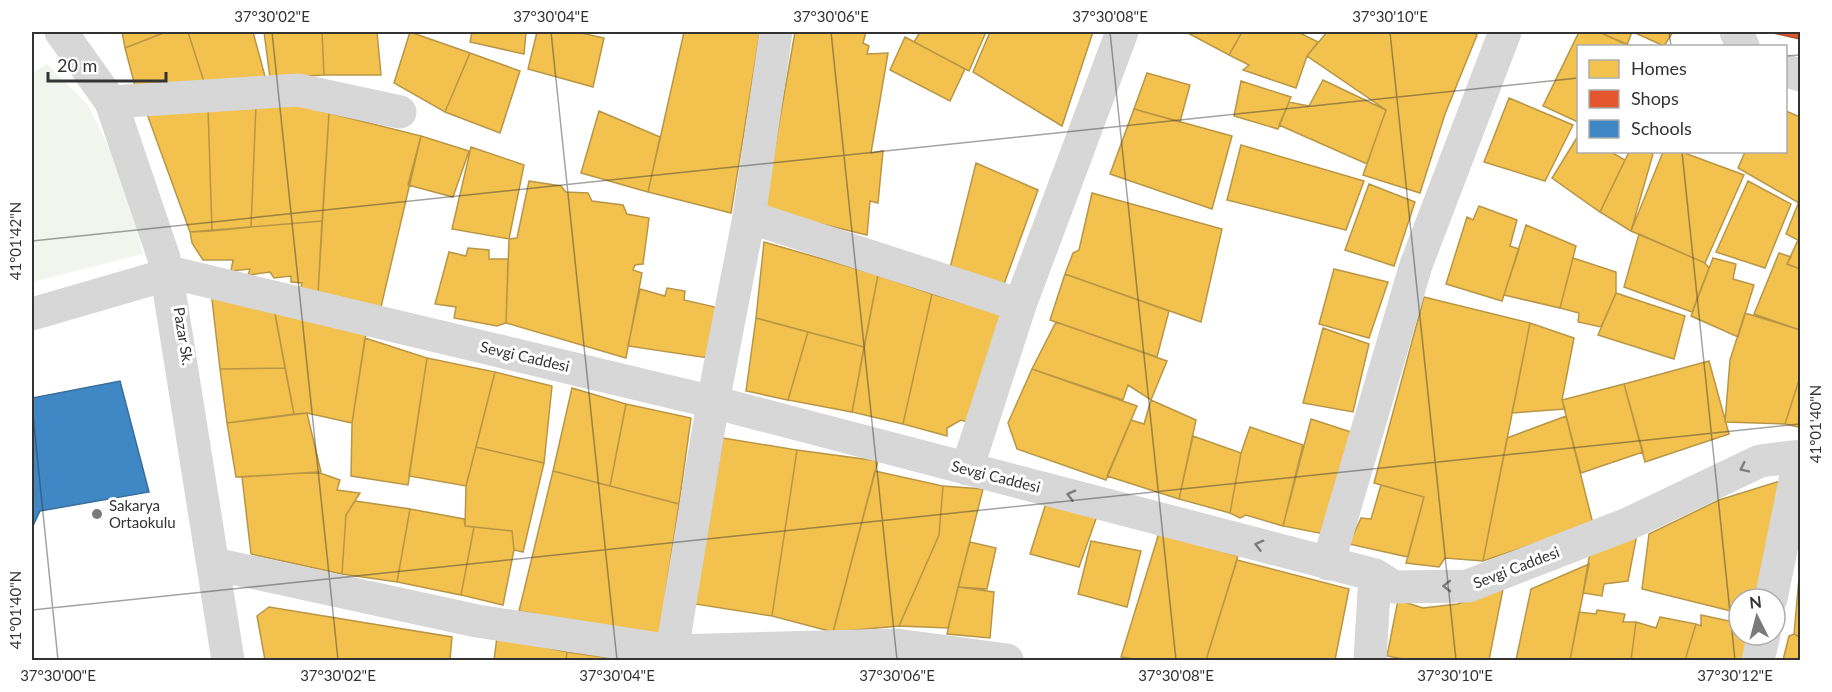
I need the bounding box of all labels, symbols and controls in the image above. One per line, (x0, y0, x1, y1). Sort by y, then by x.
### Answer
text: 37°30'02"E (234, 7, 310, 25)
text: 37°30'04"E (513, 7, 589, 25)
text: 37°30'06"E (793, 7, 869, 25)
text: 37°30'08"E (1072, 7, 1148, 25)
text: 37°30'10"E (1352, 7, 1428, 25)
scale bar (48, 45, 166, 83)
legend (1577, 45, 1787, 153)
text: 20 m (57, 54, 97, 76)
text: Homes (1631, 57, 1687, 79)
text: Shops (1631, 87, 1679, 109)
text: Schools (1631, 117, 1692, 139)
text: 41°01'42"N (6, 202, 24, 280)
street label: Pazar Sk. (171, 306, 197, 366)
street label: Sevgi Caddesi (479, 337, 571, 375)
text: 41°01'40"N (1806, 385, 1824, 463)
street label: Sevgi Caddesi (950, 456, 1042, 496)
one-way arrow (1739, 461, 1750, 473)
one-way arrow (1066, 489, 1076, 502)
place label: Sakarya Ortaokulu (109, 496, 176, 531)
marker: Sakarya Ortaokulu (90, 507, 104, 521)
one-way arrow (1254, 540, 1265, 552)
street label: Sevgi Caddesi (1470, 542, 1562, 592)
text: 41°01'40"N (6, 571, 24, 649)
one-way arrow (1443, 580, 1452, 592)
north arrow (1727, 587, 1787, 647)
text: N (1748, 591, 1763, 612)
text: 37°30'00"E (20, 666, 96, 684)
text: 37°30'02"E (300, 666, 376, 684)
text: 37°30'04"E (579, 666, 655, 684)
text: 37°30'06"E (859, 666, 935, 684)
text: 37°30'08"E (1138, 666, 1214, 684)
text: 37°30'10"E (1417, 666, 1493, 684)
text: 37°30'12"E (1697, 666, 1773, 684)

